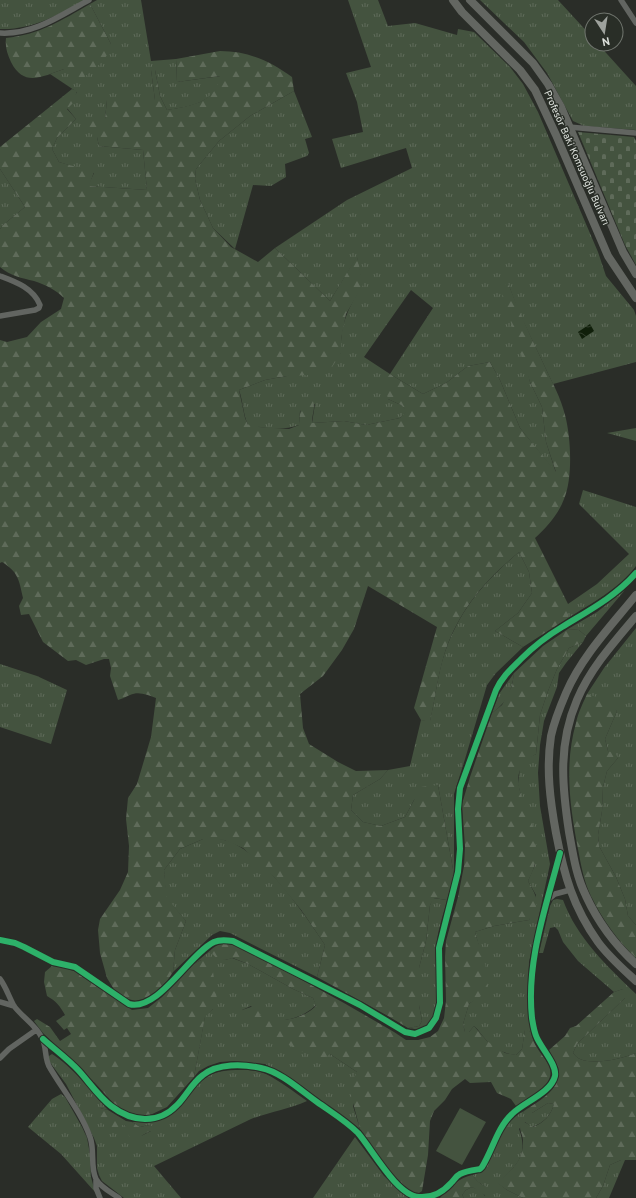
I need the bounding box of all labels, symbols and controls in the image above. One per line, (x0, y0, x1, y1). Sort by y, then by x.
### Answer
north arrow (584, 12, 624, 52)
text: N (601, 33, 611, 48)
street label: Profesör Baki Komsuoğlu Bulvarı (540, 88, 612, 228)

